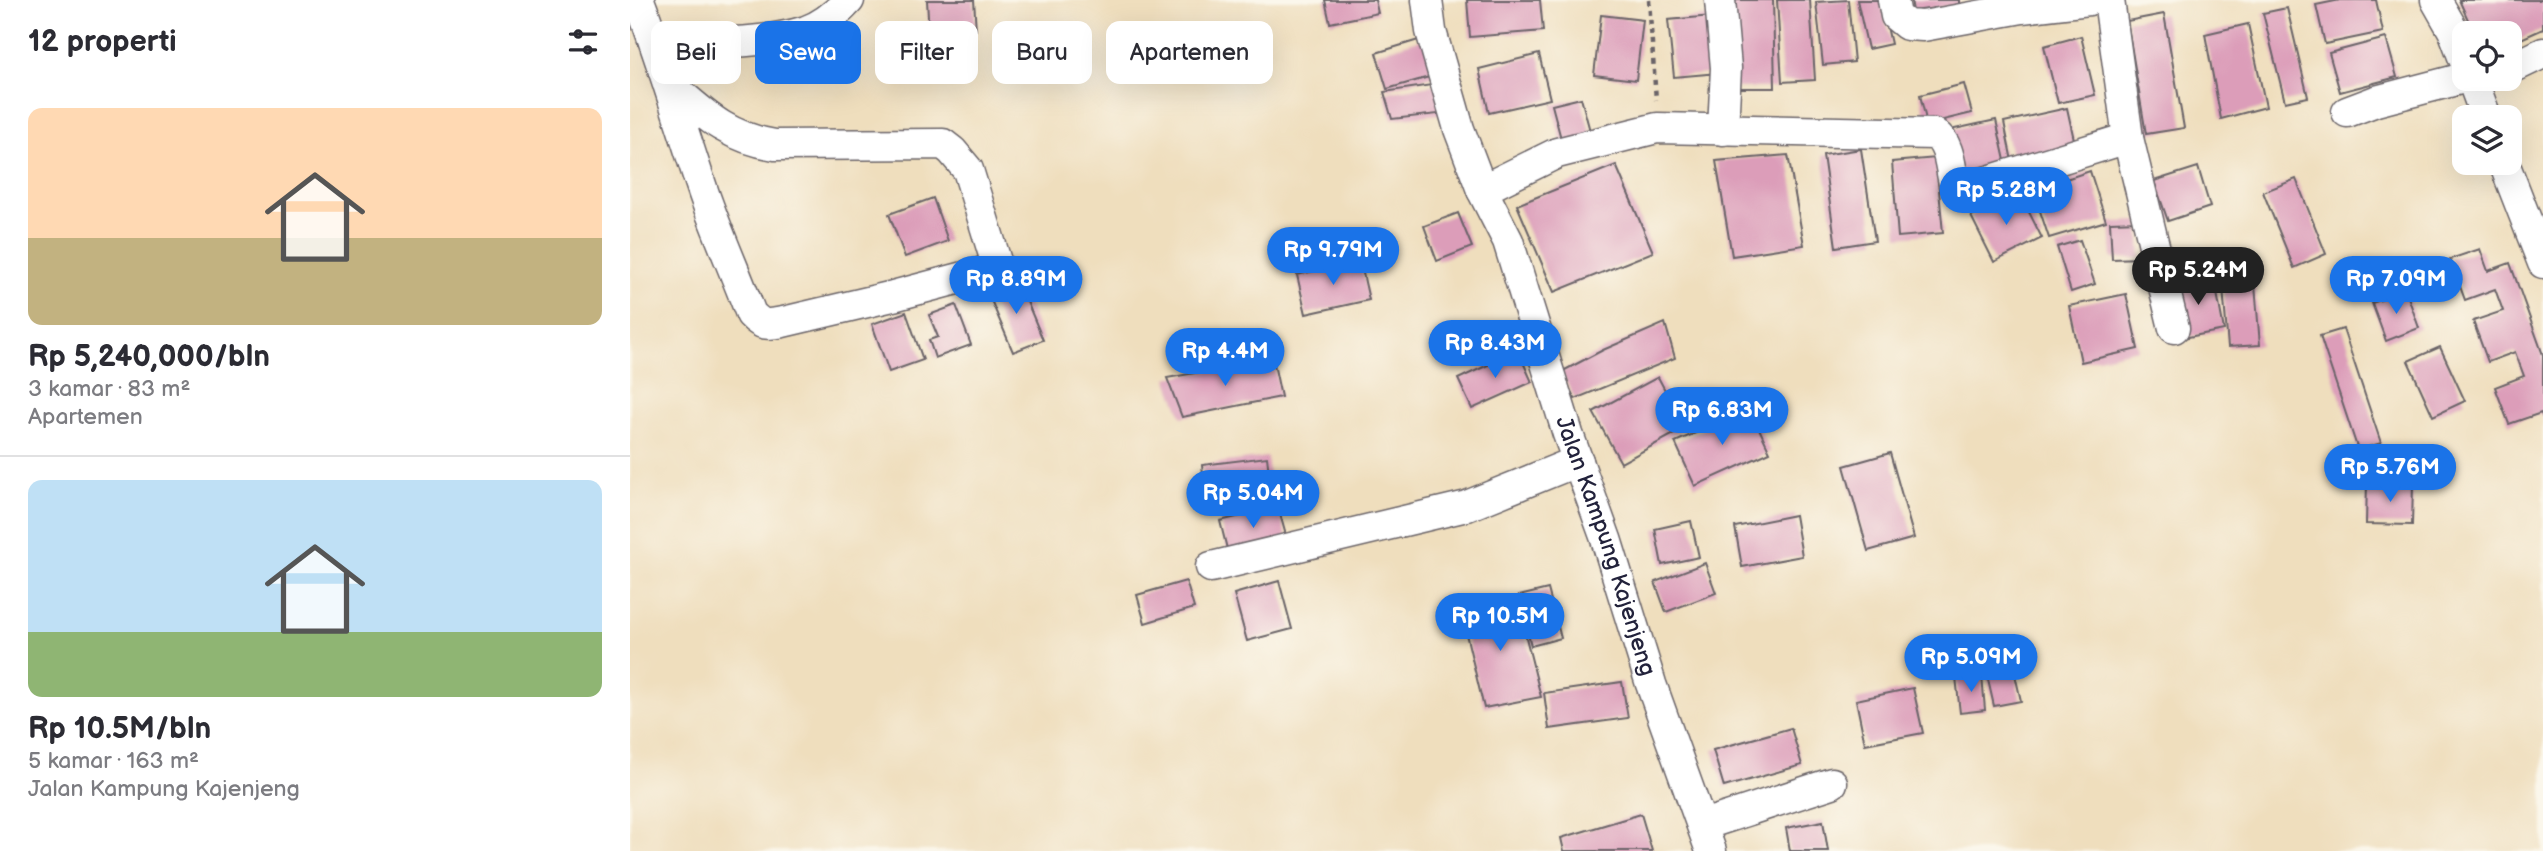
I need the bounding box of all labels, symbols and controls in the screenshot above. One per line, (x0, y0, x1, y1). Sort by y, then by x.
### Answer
chip: Beli (651, 21, 741, 84)
chip: Sewa (755, 21, 861, 84)
chip: Filter (875, 21, 978, 84)
chip: Baru (992, 21, 1092, 84)
chip: Apartemen (1106, 21, 1273, 84)
map controls (2452, 21, 2522, 175)
button: locate (2452, 21, 2522, 91)
icon: filters (564, 23, 602, 61)
text: 12 properti (28, 24, 177, 60)
button: layers (2452, 105, 2522, 175)
icon: home (252, 154, 378, 280)
pin: Rp 5.28M (1934, 168, 2078, 227)
text: Rp 5.28M (1956, 176, 2056, 204)
pin: Rp 9.79M (1261, 228, 1405, 287)
text: Rp 9.79M (1283, 236, 1383, 264)
pin: Rp 5.24M (2126, 247, 2270, 307)
pin: Rp 8.89M (944, 256, 1088, 316)
text: Rp 5.24M (2148, 256, 2248, 284)
pin: Rp 7.09M (2324, 256, 2468, 316)
text: Rp 8.89M (965, 265, 1067, 293)
text: Rp 7.09M (2346, 265, 2446, 293)
pin: Rp 8.43M (1423, 320, 1567, 380)
pin: Rp 4.4M (1160, 328, 1290, 388)
text: Rp 8.43M (1445, 329, 1545, 357)
text: Rp 4.4M (1181, 337, 1269, 365)
text: Rp 5,240,000/bln (28, 339, 270, 375)
text: 3 kamar · 83 m² (28, 375, 190, 403)
pin: Rp 6.83M (1650, 388, 1794, 447)
text: Rp 6.83M (1671, 396, 1773, 424)
text: Apartemen (28, 403, 143, 431)
street label: Jalan Kampung Kajenjeng (1549, 413, 1662, 679)
pin: Rp 5.76M (2318, 444, 2462, 504)
text: Rp 5.76M (2340, 453, 2440, 481)
pin: Rp 5.04M (1181, 470, 1325, 530)
text: Rp 5.04M (1202, 479, 1304, 507)
icon: home (252, 526, 378, 652)
pin: Rp 10.5M (1428, 594, 1572, 653)
text: Rp 10.5M (1451, 602, 1549, 630)
pin: Rp 5.09M (1899, 634, 2043, 694)
text: Rp 5.09M (1920, 643, 2022, 671)
text: Rp 10.5M/bln (28, 711, 211, 747)
text: 5 kamar · 163 m² (28, 747, 199, 775)
text: Jalan Kampung Kajenjeng (28, 775, 300, 803)

